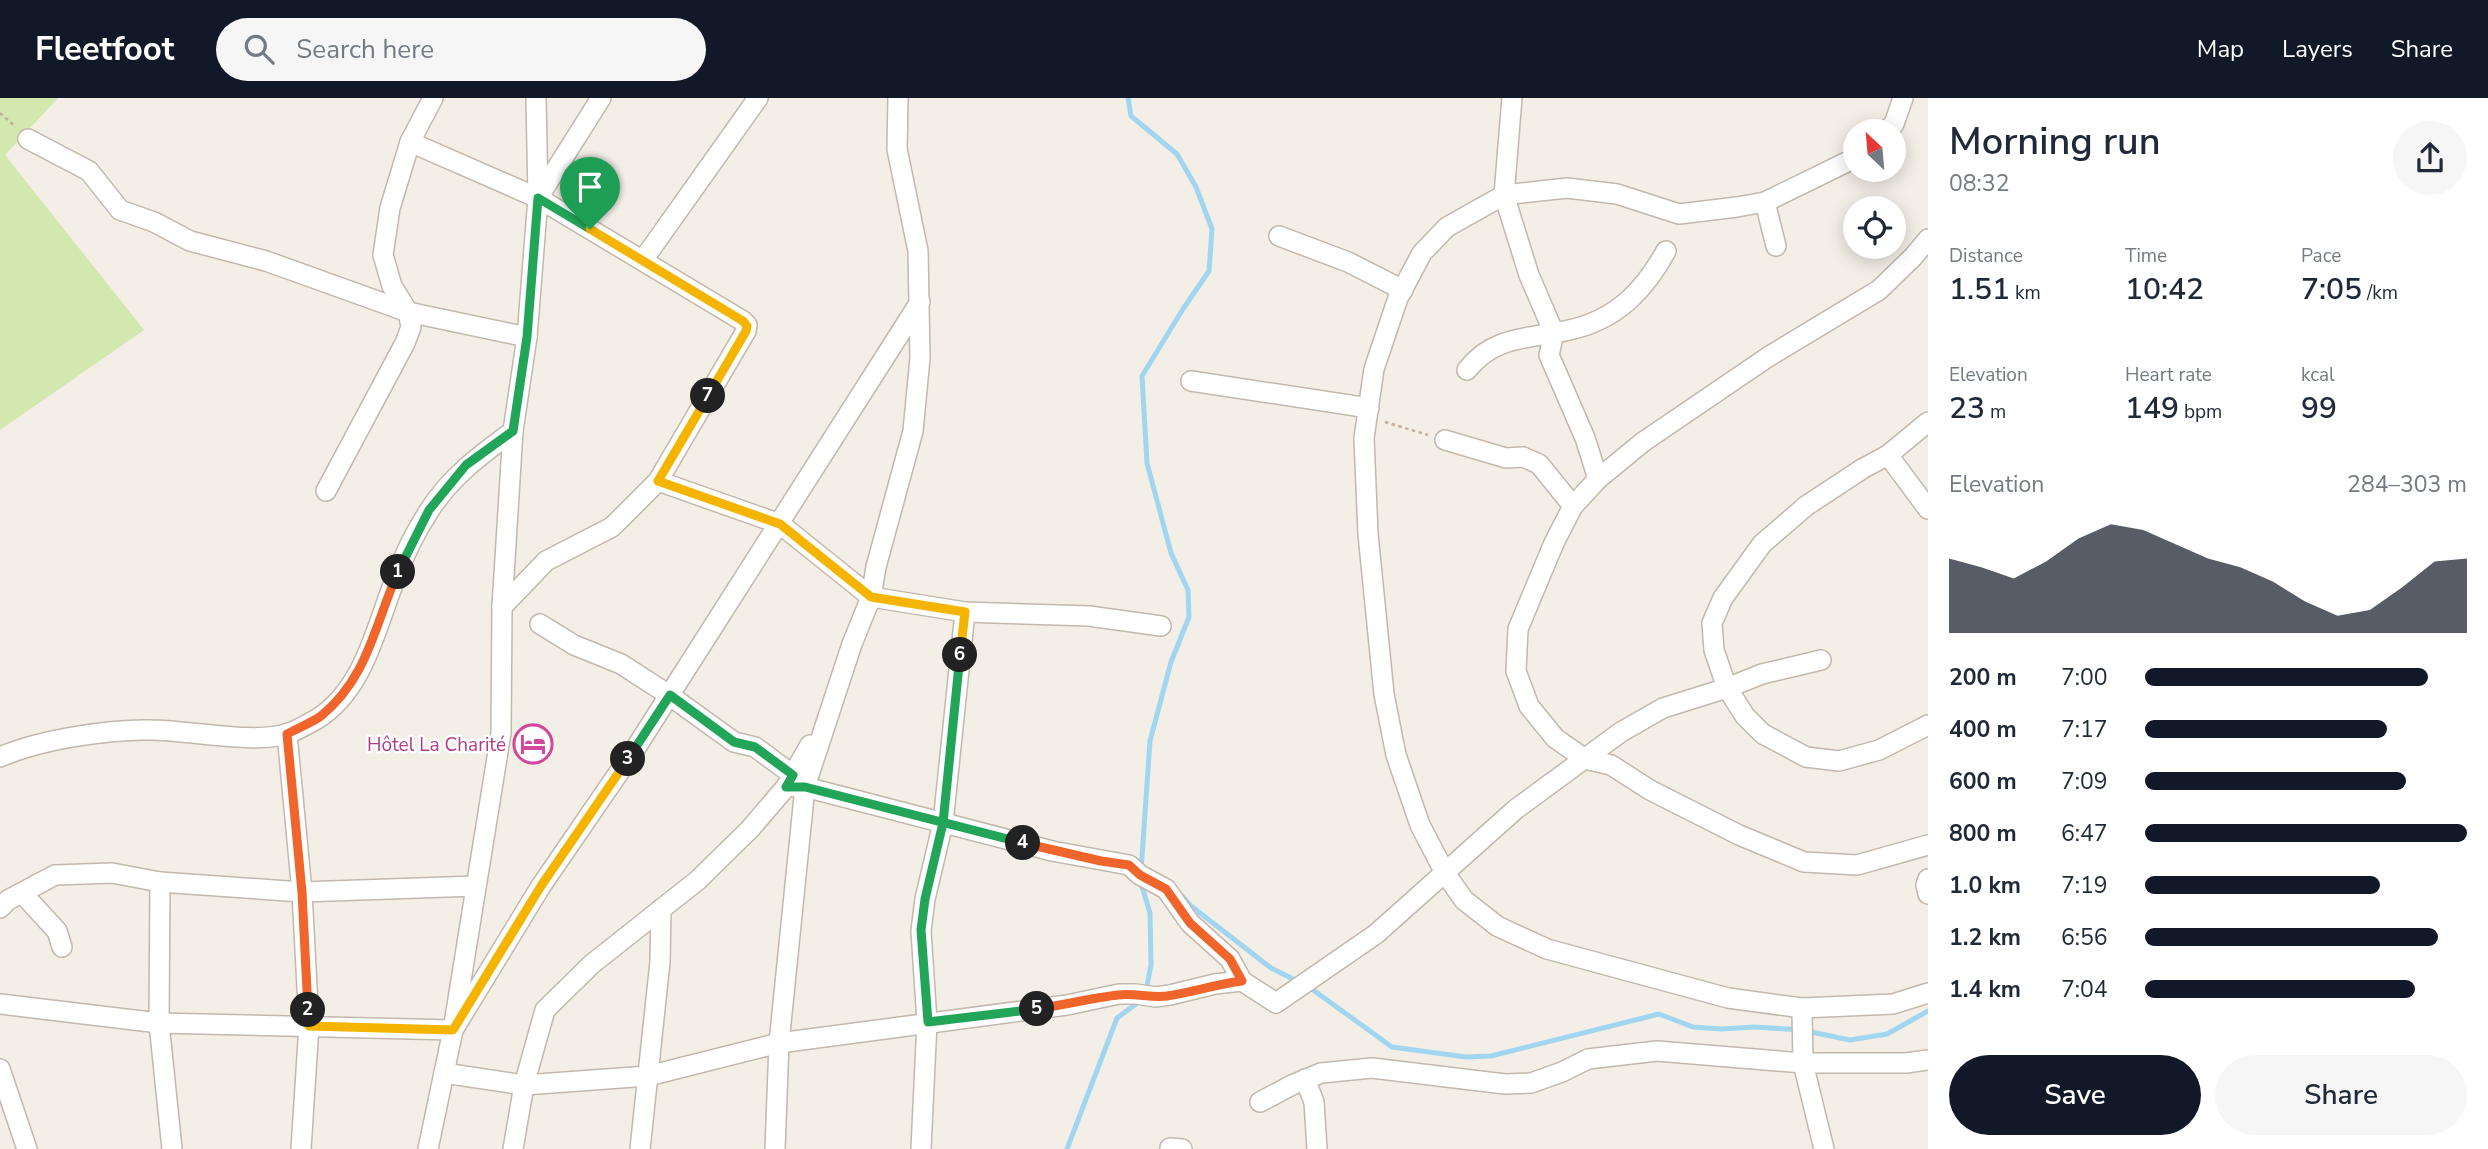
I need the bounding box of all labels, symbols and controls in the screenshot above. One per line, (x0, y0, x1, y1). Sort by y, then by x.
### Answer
search box (216, 18, 706, 81)
text: Fleetfoot (35, 27, 174, 72)
icon: search (240, 30, 278, 68)
text: Search here (296, 32, 434, 67)
text: Map (2197, 33, 2244, 65)
text: Layers (2282, 33, 2353, 65)
text: Share (2391, 33, 2453, 65)
text: Morning run (1949, 116, 2161, 167)
north arrow (1843, 119, 1906, 182)
map controls (1843, 119, 1906, 259)
button: share (2393, 121, 2467, 195)
pin (560, 157, 620, 229)
icon: arrive (571, 168, 609, 206)
text: 08:32 (1949, 168, 2009, 199)
button: locate (1843, 196, 1906, 259)
text: Distance (1949, 243, 2023, 269)
text: Time (2125, 243, 2167, 269)
text: Pace (2301, 243, 2341, 269)
text: 1.51 (1949, 269, 2010, 310)
text: 10:42 (2125, 269, 2204, 310)
text: 7:05 (2301, 269, 2362, 310)
text: km (2010, 280, 2041, 306)
text: /km (2362, 280, 2398, 306)
text: Elevation (1949, 362, 2028, 388)
text: Heart rate (2125, 362, 2212, 388)
text: kcal (2301, 362, 2335, 388)
pin: 7 (690, 378, 726, 414)
text: 7 (702, 382, 713, 408)
text: 23 (1949, 388, 1985, 429)
text: 149 (2125, 388, 2179, 429)
text: 99 (2301, 388, 2337, 429)
text: m (1985, 399, 2006, 425)
text: bpm (2179, 399, 2222, 425)
text: Elevation (1949, 469, 2044, 500)
text: 284–303 m (2347, 469, 2467, 500)
pin: 1 (380, 554, 416, 589)
text: 1 (392, 558, 403, 584)
pin: 6 (942, 638, 978, 672)
text: 6 (954, 641, 965, 667)
text: 200 m (1949, 662, 2017, 693)
text: 7:00 (2061, 662, 2108, 693)
text: 400 m (1949, 714, 2017, 745)
text: 7:17 (2061, 714, 2108, 745)
hotel icon: Hôtel La Charité (512, 723, 554, 765)
place label: Hôtel La Charité (367, 732, 506, 758)
pin: 3 (610, 742, 646, 776)
text: 3 (622, 745, 633, 771)
text: 600 m (1949, 766, 2017, 797)
text: 7:09 (2061, 766, 2108, 797)
text: 800 m (1949, 818, 2017, 849)
text: 6:47 (2061, 818, 2108, 849)
pin: 4 (1006, 826, 1040, 860)
text: 4 (1017, 829, 1028, 855)
text: 1.0 km (1949, 870, 2021, 901)
text: 7:19 (2061, 870, 2108, 901)
text: 1.2 km (1949, 922, 2021, 953)
text: 6:56 (2061, 922, 2108, 953)
text: 1.4 km (1949, 974, 2021, 1005)
text: 7:04 (2061, 974, 2108, 1005)
pin: 2 (290, 992, 326, 1028)
pin: 5 (1020, 992, 1054, 1026)
text: 5 (1031, 995, 1042, 1021)
text: 2 (302, 996, 313, 1022)
button: Save (1949, 1055, 2201, 1135)
button: Share (2215, 1055, 2467, 1135)

